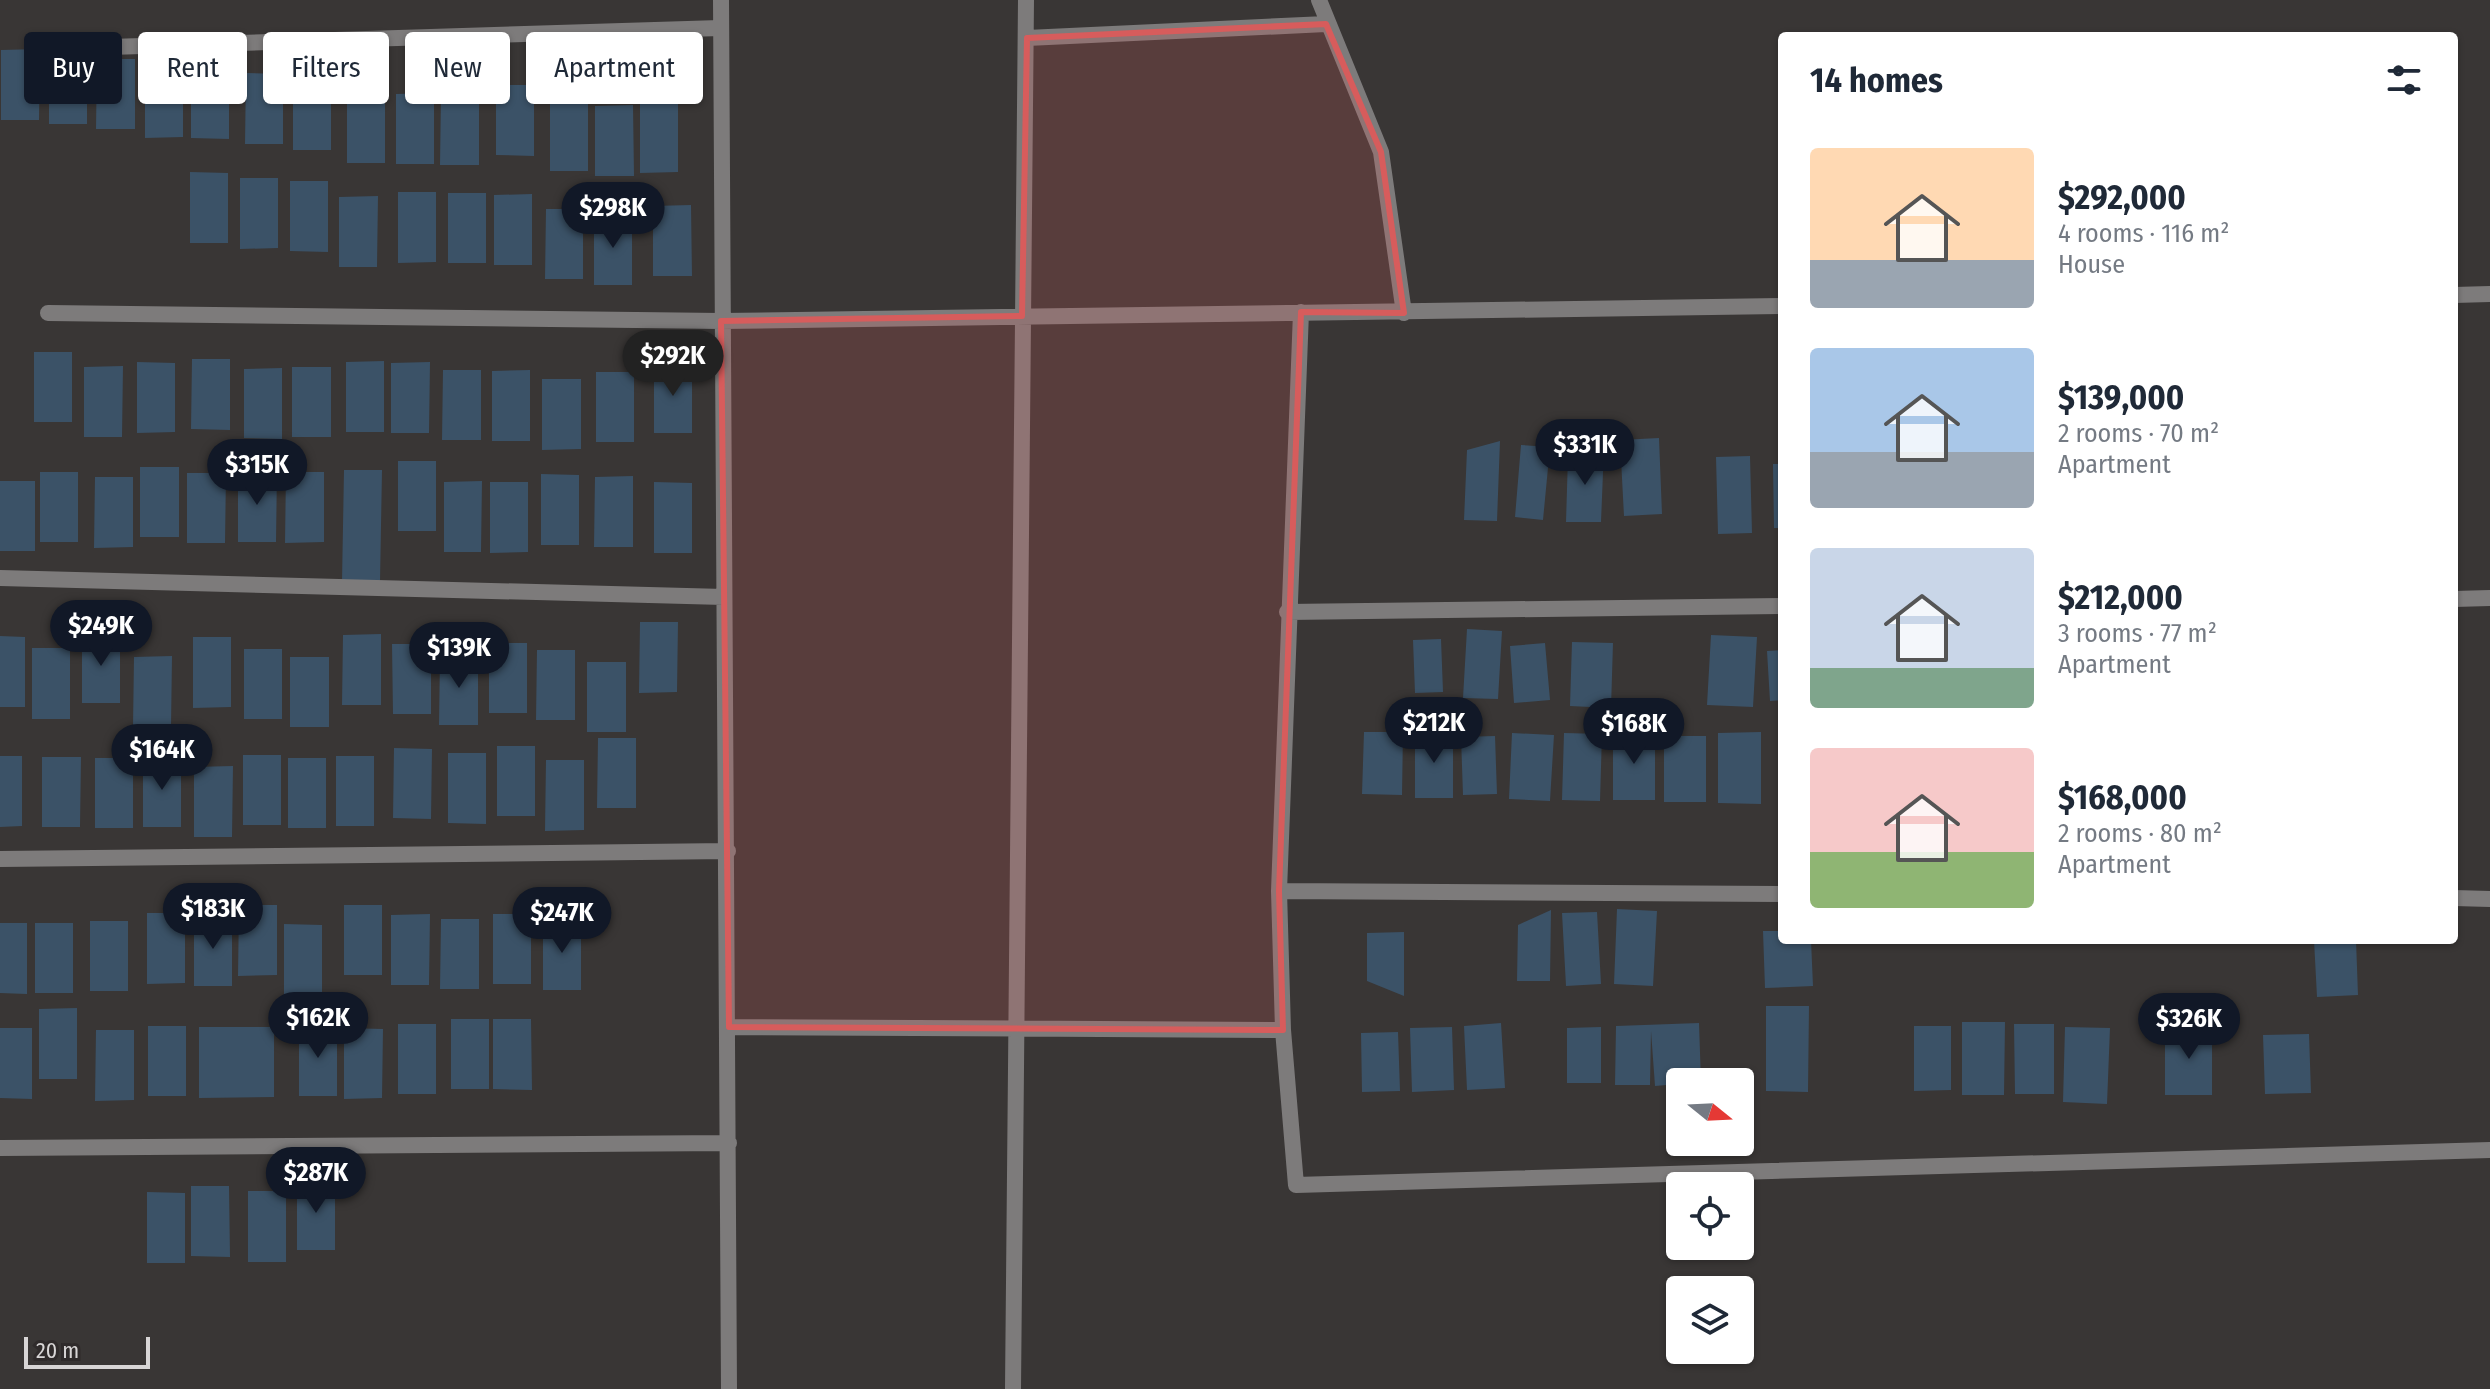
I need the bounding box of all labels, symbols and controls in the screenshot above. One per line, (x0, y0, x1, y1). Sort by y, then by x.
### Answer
chip: Buy (24, 32, 122, 104)
chip: Rent (138, 32, 247, 104)
chip: Filters (263, 32, 389, 104)
chip: New (405, 32, 510, 104)
chip: Apartment (526, 32, 703, 104)
icon: filters (2382, 58, 2426, 102)
text: 14 homes (1810, 60, 1943, 101)
text: $292,000 (2058, 177, 2186, 218)
icon: home (1874, 180, 1970, 276)
pin: $298K (557, 182, 669, 250)
text: $298K (580, 192, 646, 223)
text: 4 rooms · 116 m² (2058, 218, 2229, 249)
text: House (2058, 249, 2125, 280)
pin: $292K (617, 330, 729, 398)
text: $292K (641, 340, 705, 371)
text: $139,000 (2058, 377, 2184, 418)
icon: home (1874, 380, 1970, 476)
text: 2 rooms · 70 m² (2058, 418, 2219, 449)
pin: $331K (1529, 419, 1641, 487)
text: $331K (1553, 429, 1617, 460)
pin: $315K (201, 439, 313, 507)
text: $315K (225, 449, 289, 480)
text: Apartment (2058, 449, 2171, 480)
text: $212,000 (2058, 577, 2183, 618)
icon: home (1874, 580, 1970, 676)
pin: $249K (45, 600, 157, 668)
text: $249K (68, 610, 134, 641)
text: 3 rooms · 77 m² (2058, 618, 2217, 649)
pin: $139K (403, 622, 515, 690)
text: $139K (427, 632, 491, 663)
text: Apartment (2058, 649, 2171, 680)
pin: $212K (1378, 697, 1490, 765)
pin: $168K (1578, 698, 1690, 766)
text: $212K (1403, 707, 1465, 738)
text: $168K (1601, 708, 1667, 739)
pin: $164K (106, 724, 218, 792)
text: $164K (129, 734, 195, 765)
text: $168,000 (2058, 777, 2187, 818)
icon: home (1874, 780, 1970, 876)
text: 2 rooms · 80 m² (2058, 818, 2222, 849)
text: Apartment (2058, 849, 2171, 880)
pin: $183K (157, 883, 269, 951)
pin: $247K (506, 887, 618, 955)
text: $183K (181, 893, 245, 924)
text: $247K (530, 897, 594, 928)
pin: $162K (262, 992, 374, 1060)
pin: $326K (2133, 993, 2245, 1061)
text: $162K (286, 1002, 350, 1033)
text: $326K (2156, 1003, 2222, 1034)
north arrow (1666, 1068, 1754, 1156)
map controls (1666, 1068, 1754, 1364)
pin: $287K (260, 1147, 372, 1215)
text: $287K (284, 1157, 348, 1188)
button: locate (1666, 1172, 1754, 1260)
button: layers (1666, 1276, 1754, 1364)
scale bar (24, 1333, 150, 1369)
text: 20 m (36, 1337, 79, 1364)

